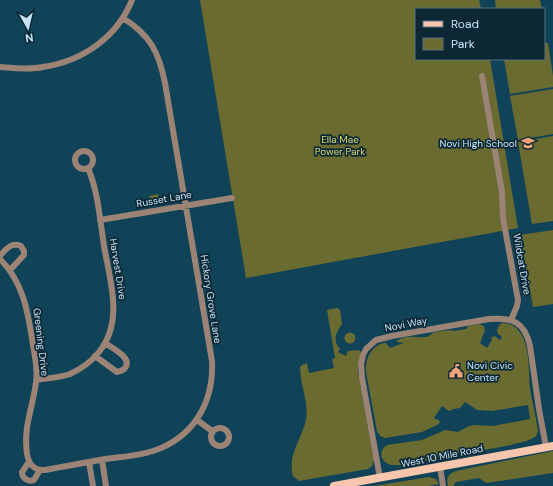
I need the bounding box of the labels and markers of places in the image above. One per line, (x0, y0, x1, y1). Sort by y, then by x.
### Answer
school or university icon: Novi High School (520, 135, 536, 151)
place label: Novi High School (440, 137, 517, 150)
place label: Novi Civic Center (467, 359, 513, 384)
public building icon: Novi Civic Center (448, 363, 464, 379)

